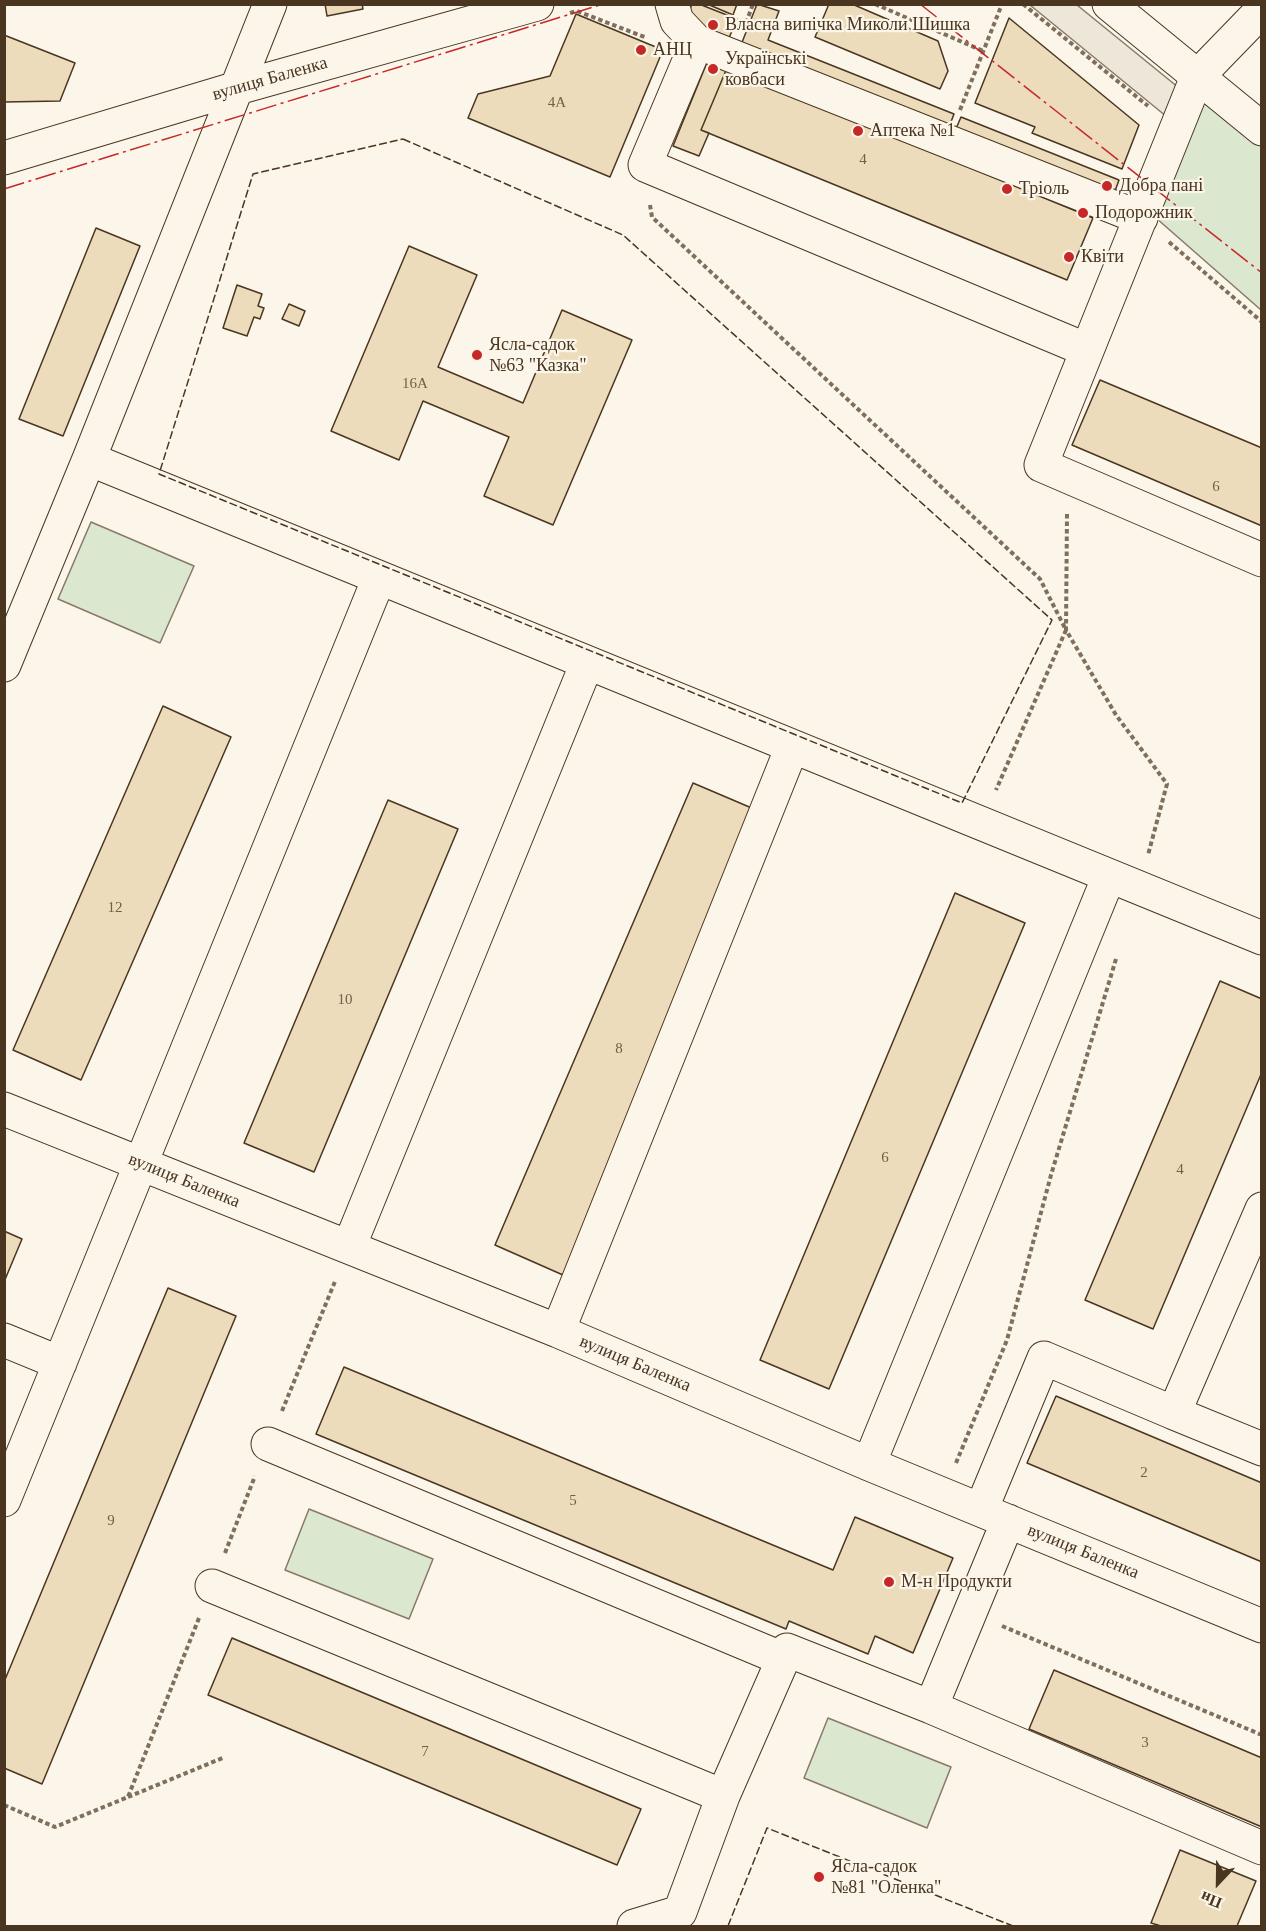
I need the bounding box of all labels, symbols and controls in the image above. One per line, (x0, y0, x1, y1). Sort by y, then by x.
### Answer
place label: Власна випічка Миколи Шишка (725, 14, 970, 36)
marker: Власна випічка Миколи Шишка (706, 18, 720, 32)
place label: АНЦ (653, 39, 692, 61)
marker: АНЦ (634, 43, 648, 57)
place label: Українські ковбаси (725, 48, 806, 90)
street label: вулиця Баленка (210, 52, 330, 106)
marker: Українські ковбаси (706, 62, 720, 76)
house number: 4А (548, 94, 566, 112)
place label: Аптека №1 (870, 120, 956, 142)
marker: Аптека №1 (851, 124, 865, 138)
house number: 4 (859, 151, 867, 169)
place label: Добра пані (1119, 175, 1203, 197)
place label: Тріоль (1019, 178, 1069, 200)
marker: Добра пані (1100, 179, 1114, 193)
marker: Тріоль (1000, 182, 1014, 196)
place label: Подорожник (1095, 202, 1193, 224)
marker: Подорожник (1076, 206, 1090, 220)
place label: Квіти (1081, 246, 1124, 268)
marker: Квіти (1062, 250, 1076, 264)
place label: Ясла-садок №63 "Казка" (489, 334, 587, 376)
marker: Ясла-садок №63 "Казка" (470, 348, 484, 362)
house number: 16А (402, 375, 428, 393)
house number: 6 (1212, 478, 1220, 496)
house number: 12 (108, 899, 122, 917)
house number: 10 (338, 991, 352, 1009)
house number: 8 (615, 1040, 623, 1058)
street label: вулиця Баленка (125, 1149, 243, 1213)
house number: 6 (881, 1149, 889, 1167)
house number: 4 (1176, 1161, 1184, 1179)
street label: вулиця Баленка (576, 1331, 694, 1397)
house number: 2 (1140, 1464, 1148, 1482)
house number: 5 (569, 1492, 577, 1510)
house number: 9 (107, 1512, 115, 1530)
street label: вулиця Баленка (1024, 1520, 1142, 1584)
place label: М-н Продукти (901, 1571, 1012, 1593)
marker: М-н Продукти (882, 1575, 896, 1589)
house number: 3 (1141, 1734, 1149, 1752)
house number: 7 (421, 1743, 429, 1761)
north arrow (1188, 1853, 1248, 1913)
place label: Ясла-садок №81 "Оленка" (831, 1856, 941, 1898)
marker: Ясла-садок №81 "Оленка" (812, 1870, 826, 1884)
text: Пн (1198, 1888, 1224, 1912)

